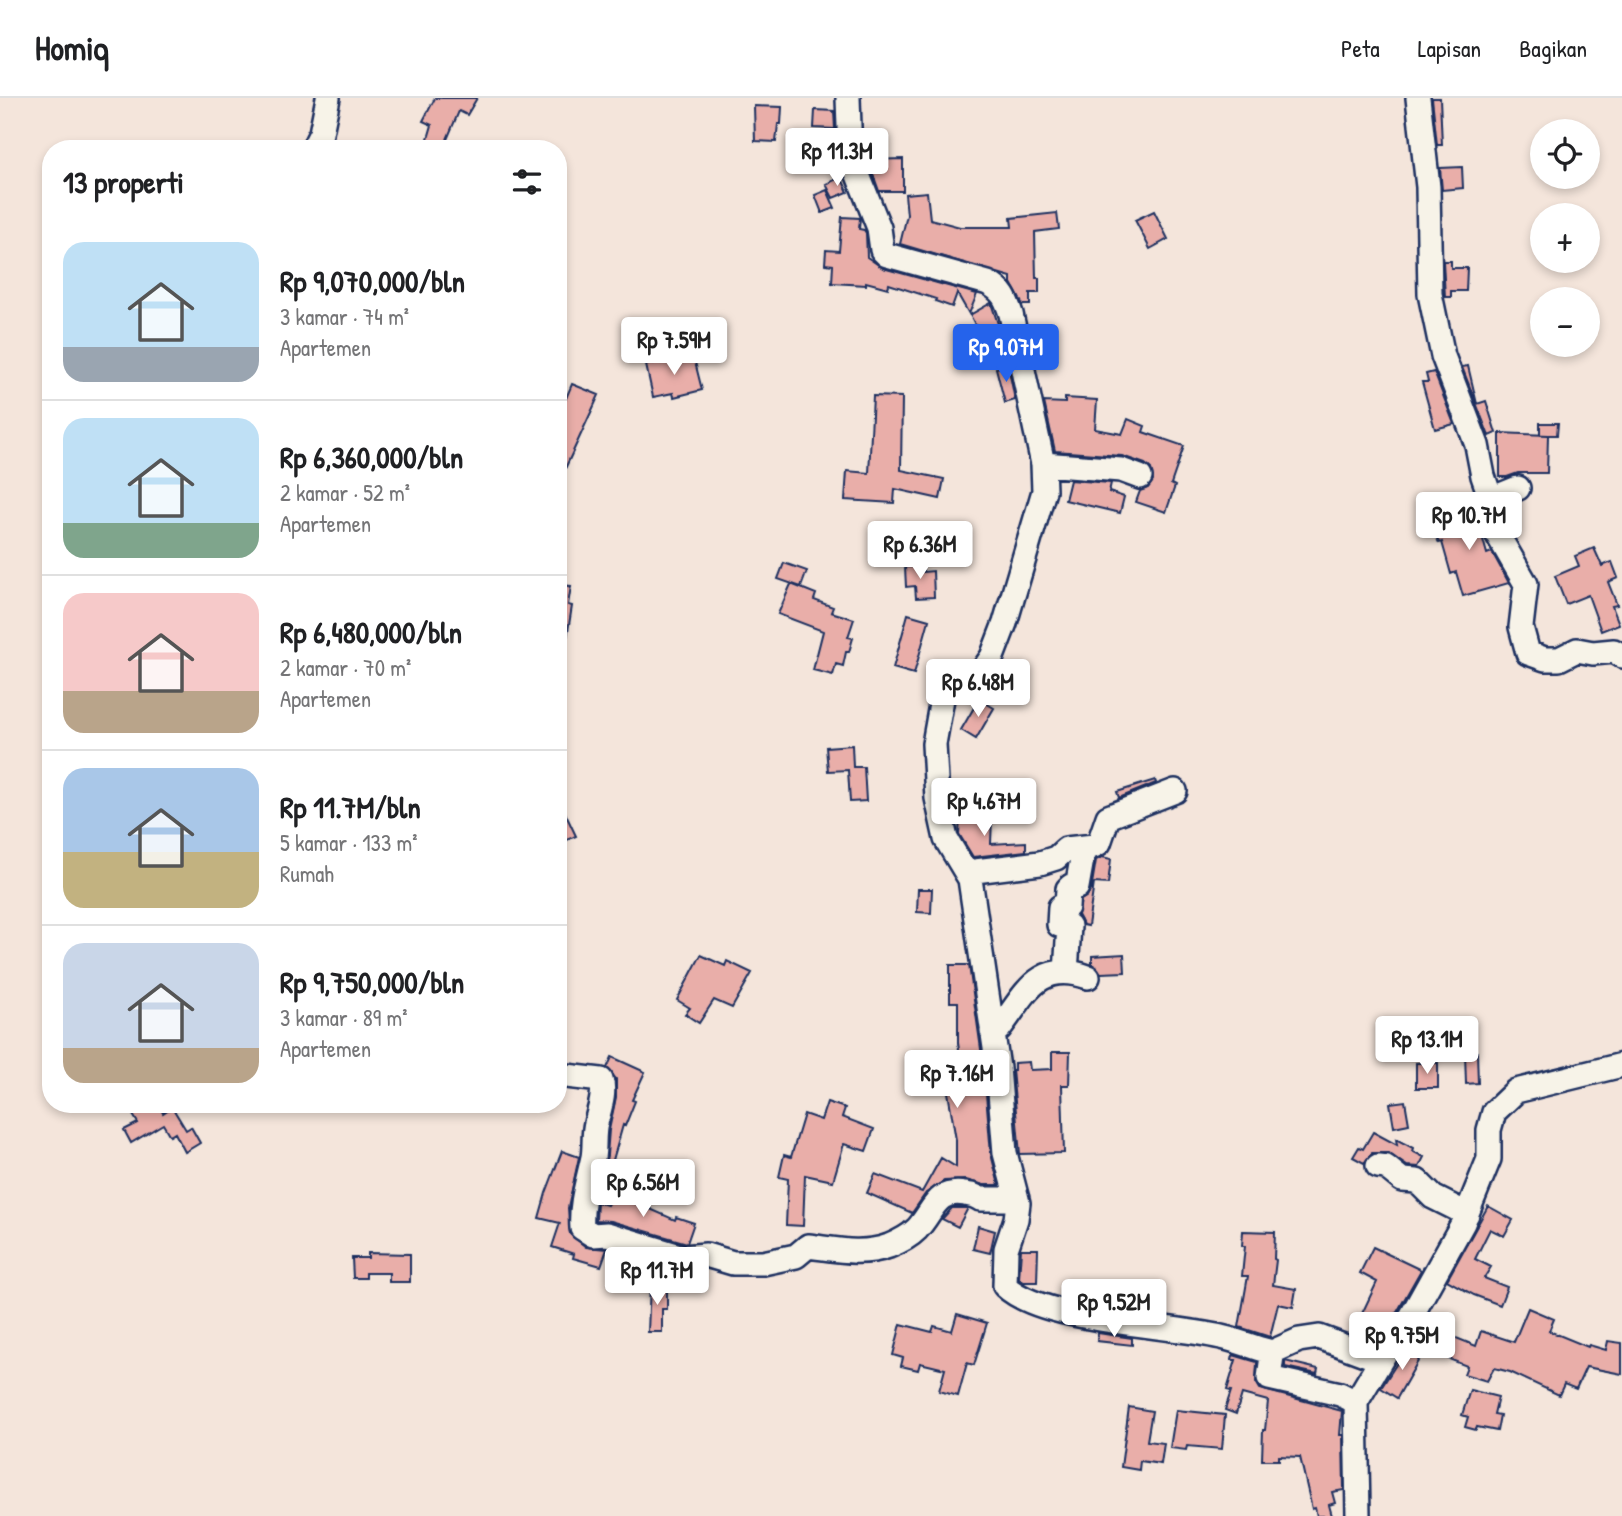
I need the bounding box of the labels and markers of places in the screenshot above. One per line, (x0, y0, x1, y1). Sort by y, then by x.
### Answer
pin: Rp 11.3M (765, 129, 909, 188)
pin: Rp 7.59M (602, 317, 746, 377)
pin: Rp 9.07M (934, 324, 1078, 384)
pin: Rp 10.7M (1397, 492, 1541, 552)
pin: Rp 6.36M (848, 522, 992, 581)
pin: Rp 6.48M (906, 660, 1050, 719)
pin: Rp 4.67M (912, 778, 1056, 838)
pin: Rp 13.1M (1355, 1016, 1499, 1076)
pin: Rp 7.16M (885, 1051, 1029, 1110)
pin: Rp 6.56M (571, 1160, 715, 1219)
pin: Rp 11.7M (585, 1248, 729, 1307)
pin: Rp 9.52M (1042, 1280, 1186, 1339)
pin: Rp 9.75M (1330, 1312, 1474, 1372)

